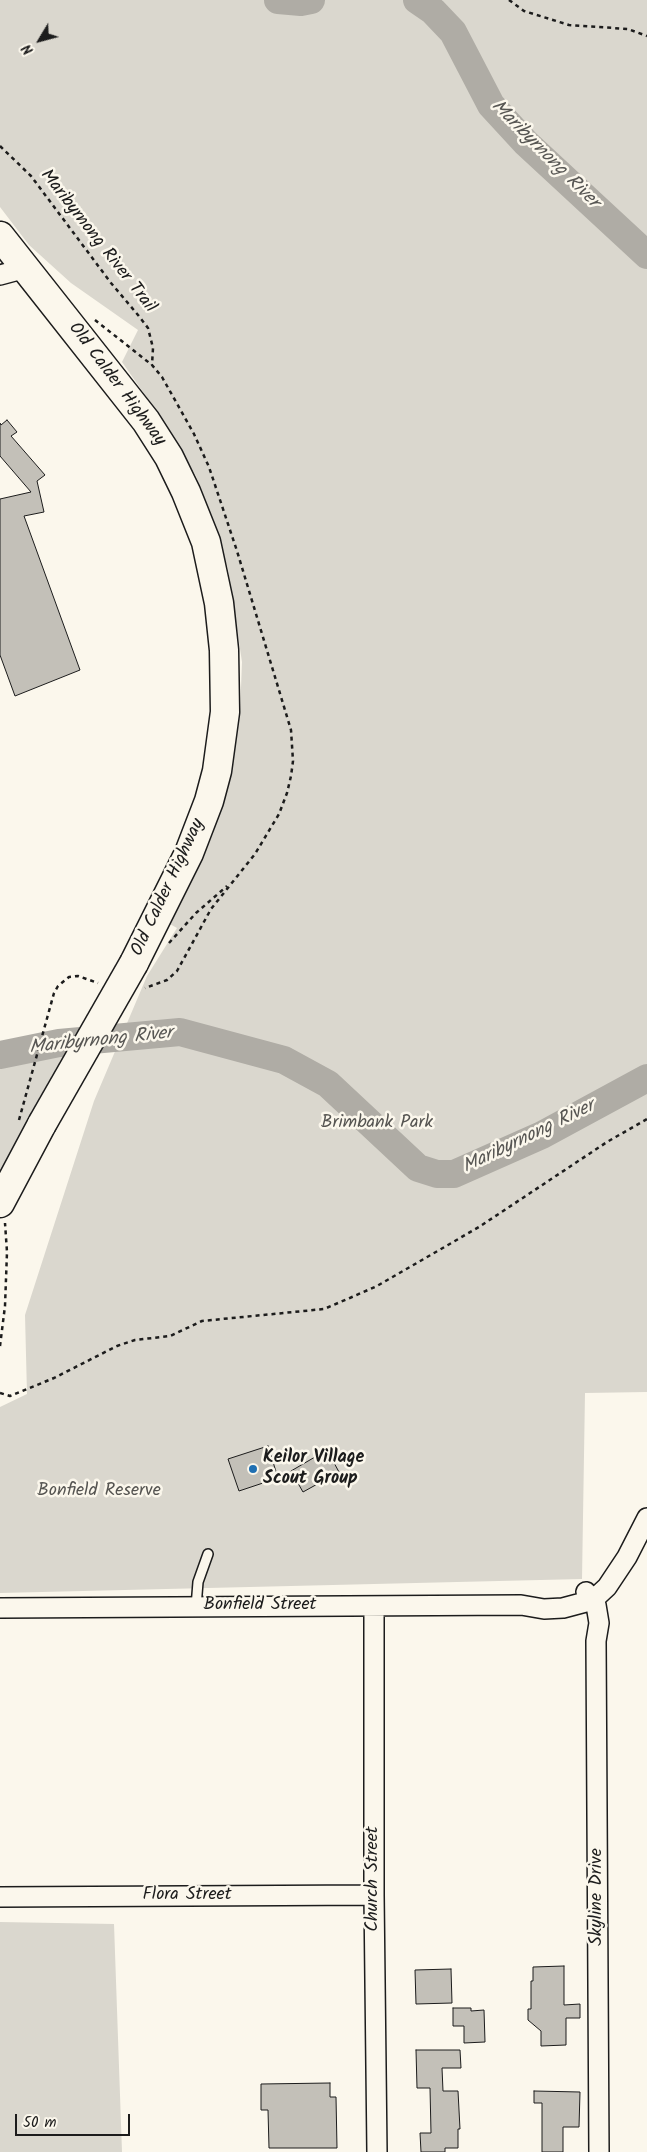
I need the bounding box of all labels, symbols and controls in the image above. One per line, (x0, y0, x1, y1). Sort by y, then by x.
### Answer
north arrow (15, 15, 65, 65)
text: N (17, 39, 39, 59)
water label: Maribyrnong River (485, 96, 603, 214)
street label: Maribyrnong River Trail (34, 166, 160, 318)
street label: Old Calder Highway (63, 319, 169, 451)
street label: Old Calder Highway (128, 816, 210, 960)
water label: Maribyrnong River (28, 1023, 174, 1061)
water label: Maribyrnong River (459, 1096, 599, 1180)
park label: Brimbank Park (321, 1113, 433, 1135)
place label: Keilor Village Scout Group (263, 1448, 364, 1490)
marker: Keilor Village Scout Group (247, 1463, 259, 1475)
park label: Bonfield Reserve (37, 1481, 161, 1503)
street label: Bonfield Street (203, 1595, 317, 1617)
street label: Church Street (363, 1826, 385, 1932)
street label: Skyline Drive (587, 1848, 609, 1946)
street label: Flora Street (142, 1885, 232, 1907)
scale bar (18, 2104, 132, 2136)
text: 50 m (23, 2111, 57, 2135)

